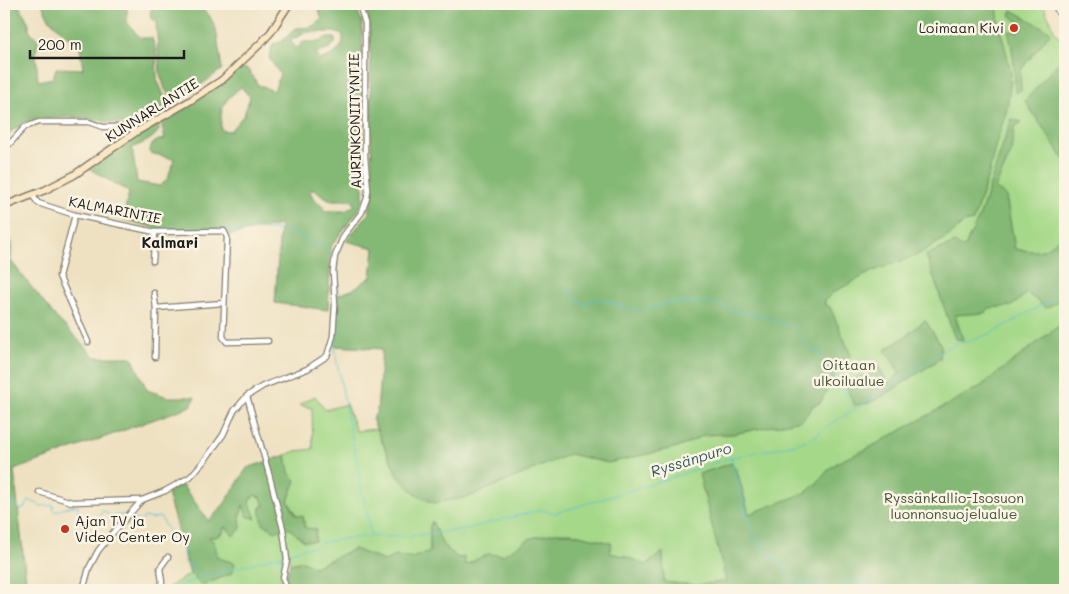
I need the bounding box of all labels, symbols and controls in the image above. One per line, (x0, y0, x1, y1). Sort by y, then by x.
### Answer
place label: Loimaan Kivi (919, 18, 1004, 37)
marker: Loimaan Kivi (1008, 22, 1020, 34)
scale bar (30, 28, 184, 60)
text: 200 m (38, 34, 82, 54)
street label: AURINKONIITYNTIE (344, 53, 365, 189)
street label: KUNNARLANTIE (102, 73, 202, 146)
street label: KALMARINTIE (67, 191, 163, 228)
district label: Kalmari (141, 232, 199, 252)
park label: Oittaan ulkoilualue (814, 355, 884, 390)
water label: Ryssänpuro (648, 437, 734, 481)
park label: Ryssänkallio-Isosuon luonnonsuojelualue (884, 488, 1024, 523)
place label: Ajan TV ja Video Center Oy (75, 511, 190, 546)
marker: Ajan TV ja Video Center Oy (59, 523, 71, 535)

